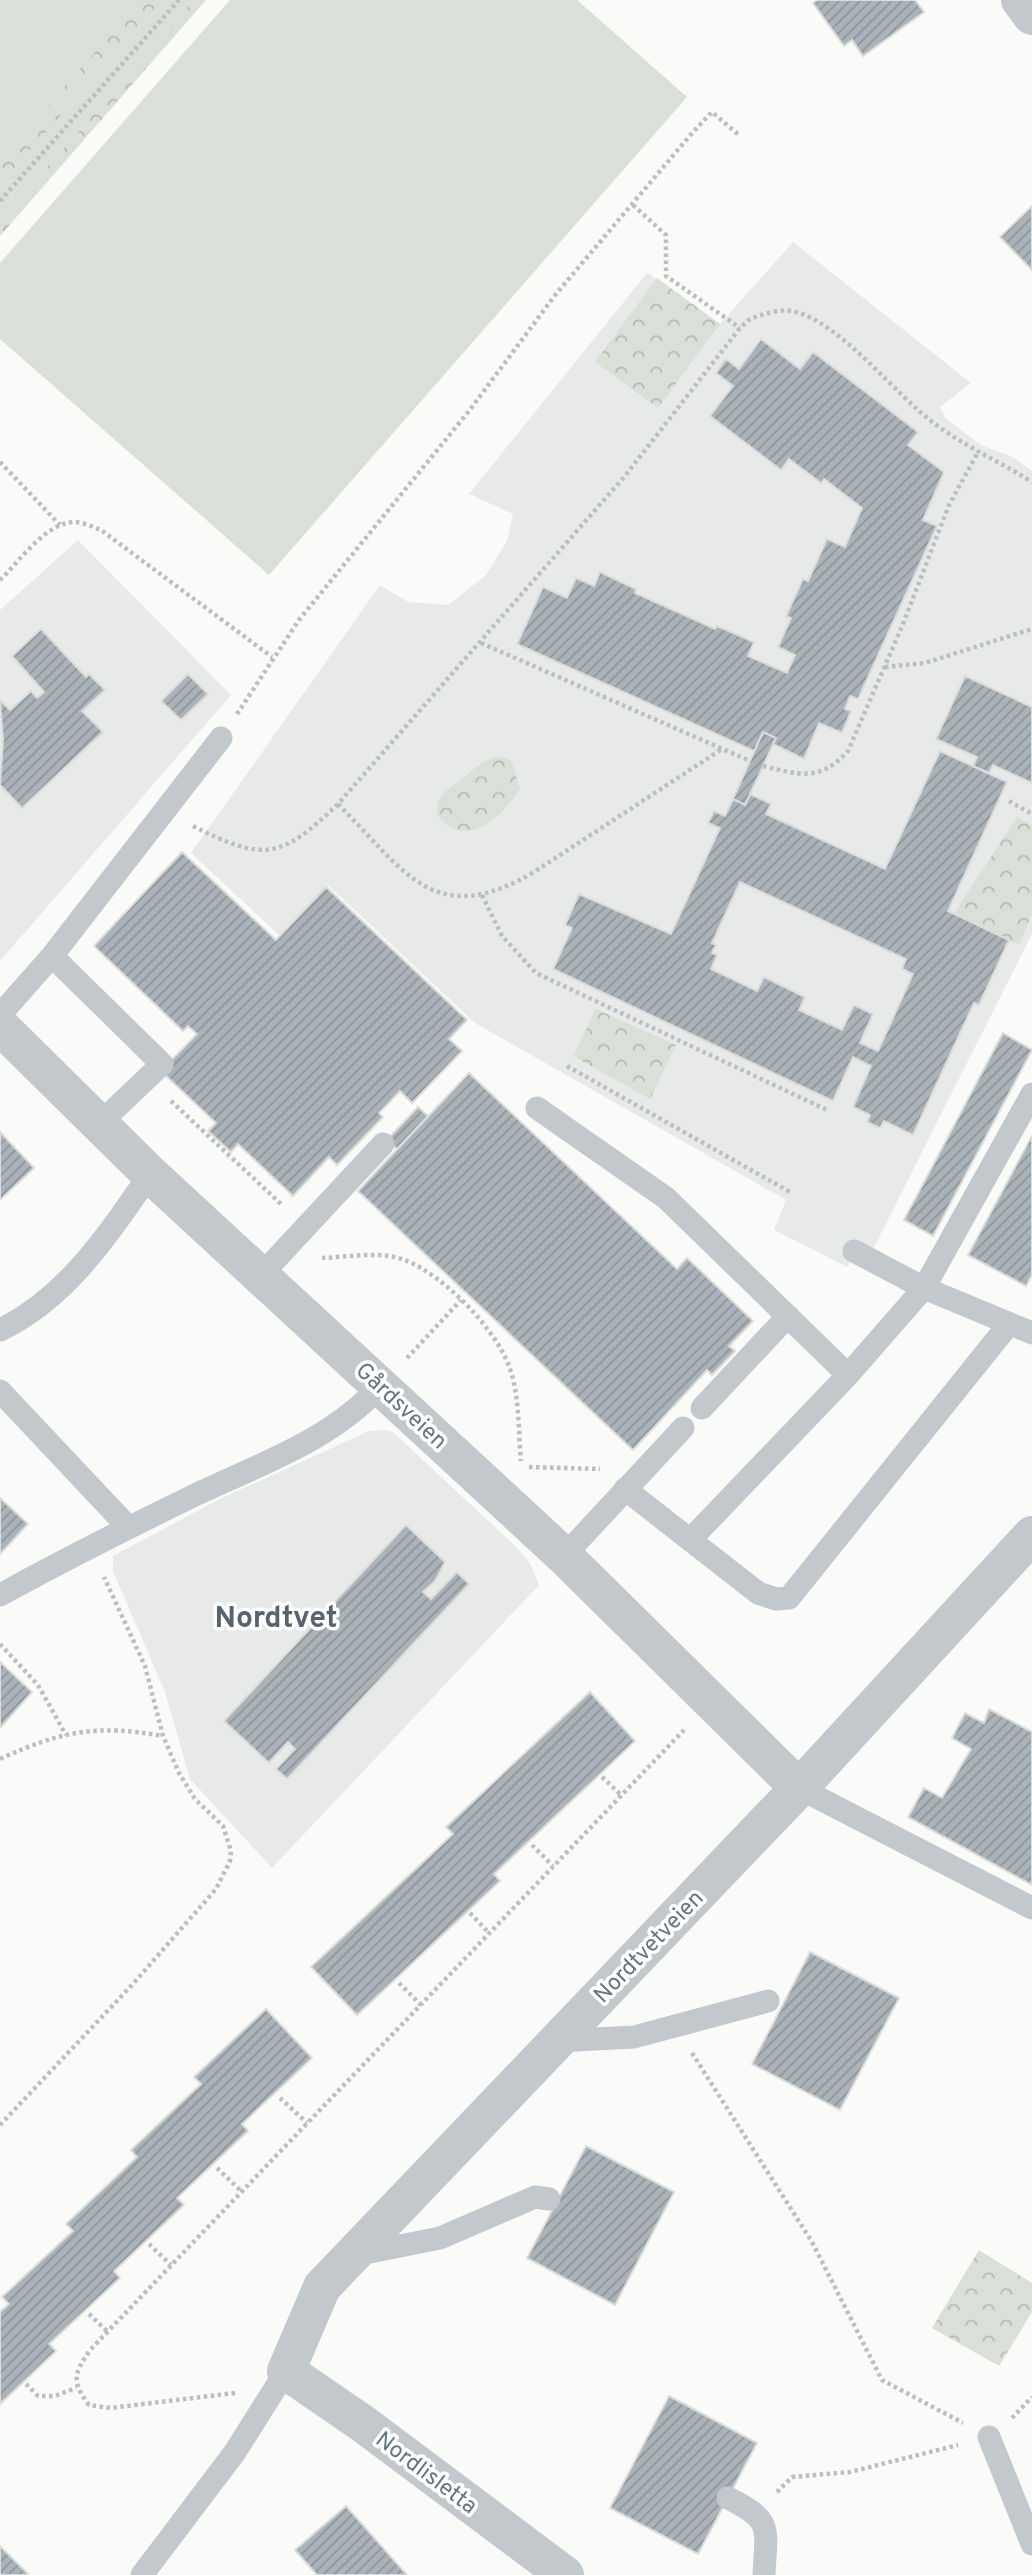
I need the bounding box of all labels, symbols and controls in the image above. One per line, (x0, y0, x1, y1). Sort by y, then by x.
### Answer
street label: Gårdsveien (348, 1357, 452, 1457)
district label: Nordtvet (214, 1601, 338, 1638)
street label: Nordtvetveien (589, 1885, 711, 2010)
street label: Nordlisletta (369, 2426, 482, 2522)

